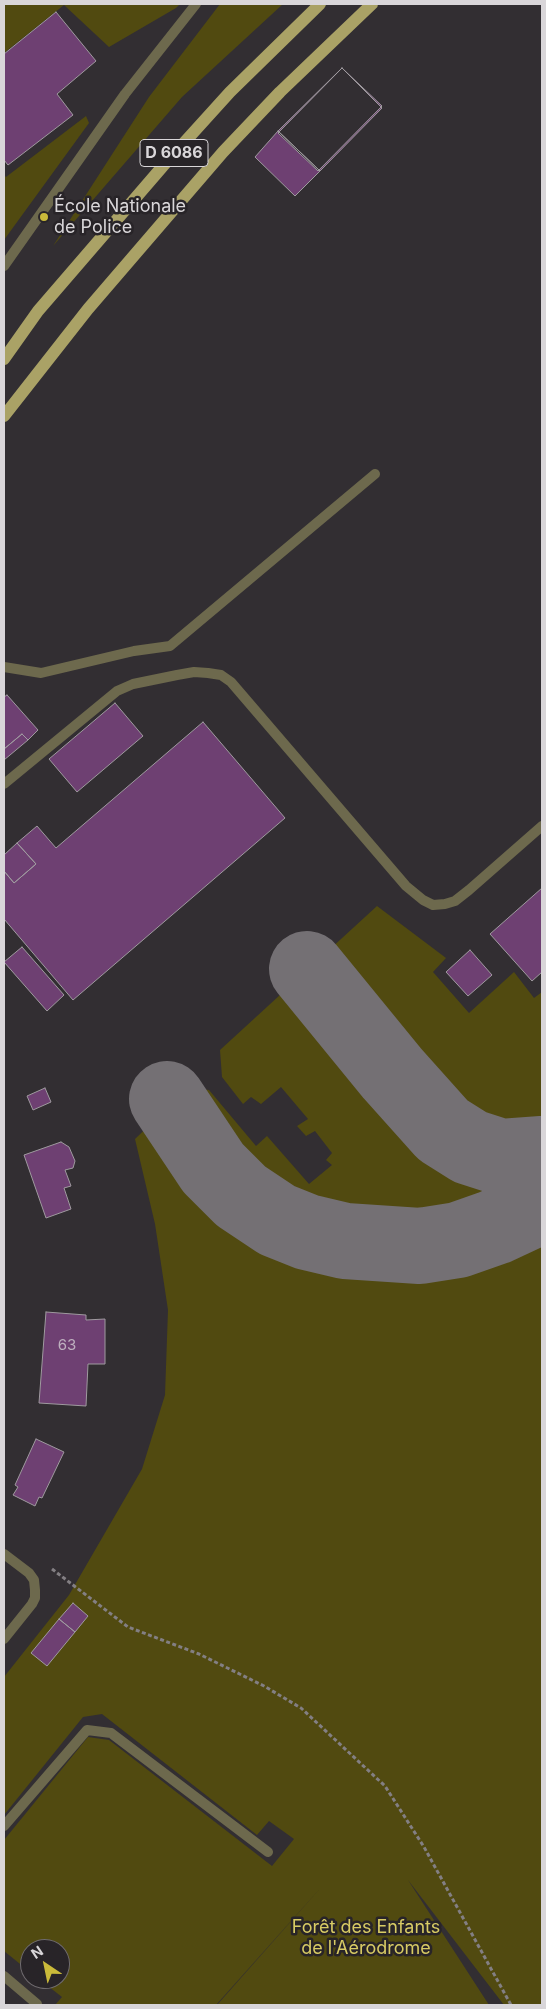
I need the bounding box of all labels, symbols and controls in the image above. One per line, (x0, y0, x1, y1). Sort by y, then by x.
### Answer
road number: D 6086 (140, 140, 208, 167)
place label: École Nationale de Police (54, 196, 186, 238)
marker: École Nationale de Police (38, 211, 50, 223)
house number: 63 (58, 1336, 76, 1354)
park label: Forêt des Enfants de l'Aérodrome (292, 1917, 440, 1960)
north arrow (20, 1939, 70, 1989)
text: N (28, 1942, 46, 1962)

